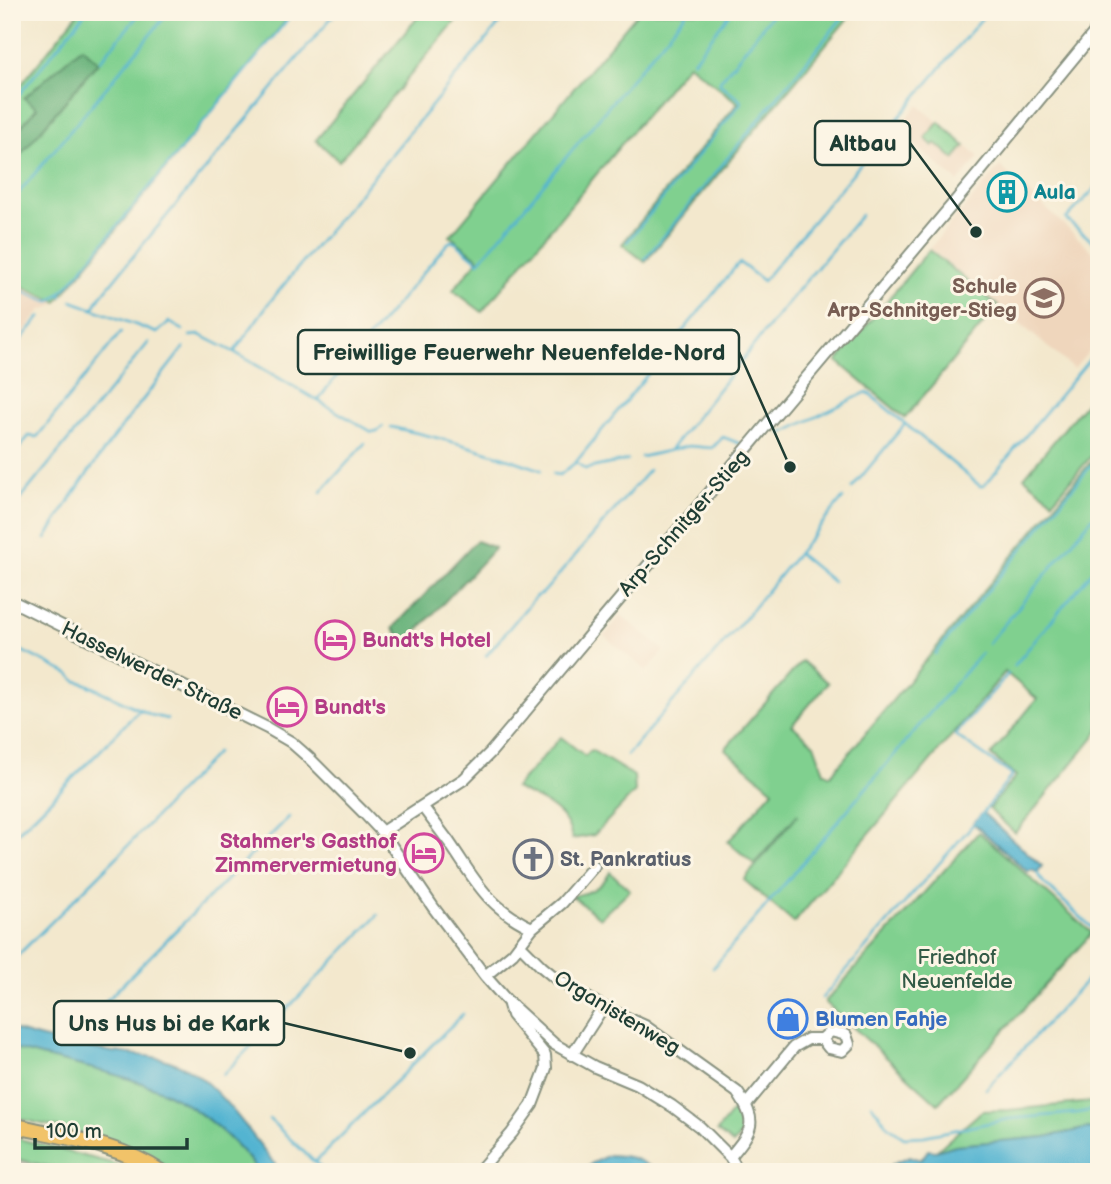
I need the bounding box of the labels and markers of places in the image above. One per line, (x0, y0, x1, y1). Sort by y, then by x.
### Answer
callout: Altbau (815, 121, 910, 165)
building icon: Aula (986, 171, 1028, 213)
place label: Aula (1033, 180, 1076, 205)
place label: Schule Arp-Schnitger-Stieg (826, 274, 1017, 323)
school or university icon: Schule Arp-Schnitger-Stieg (1023, 277, 1065, 319)
callout: Freiwillige Feuerwehr Neuenfelde-Nord (298, 330, 739, 374)
hotel icon: Bundt's Hotel (314, 619, 356, 661)
place label: Bundt's Hotel (362, 628, 491, 653)
hotel icon: Bundt's (266, 686, 308, 728)
place label: Bundt's (314, 695, 386, 720)
place label: Stahmer's Gasthof Zimmervermietung (215, 829, 398, 878)
hotel icon: Stahmer's Gasthof Zimmervermietung (403, 832, 445, 874)
church icon: St. Pankratius (512, 838, 554, 880)
place label: St. Pankratius (560, 847, 691, 872)
shop icon: Blumen Fahje (767, 998, 809, 1040)
callout: Uns Hus bi de Kark (54, 1001, 284, 1045)
place label: Blumen Fahje (815, 1007, 947, 1032)

